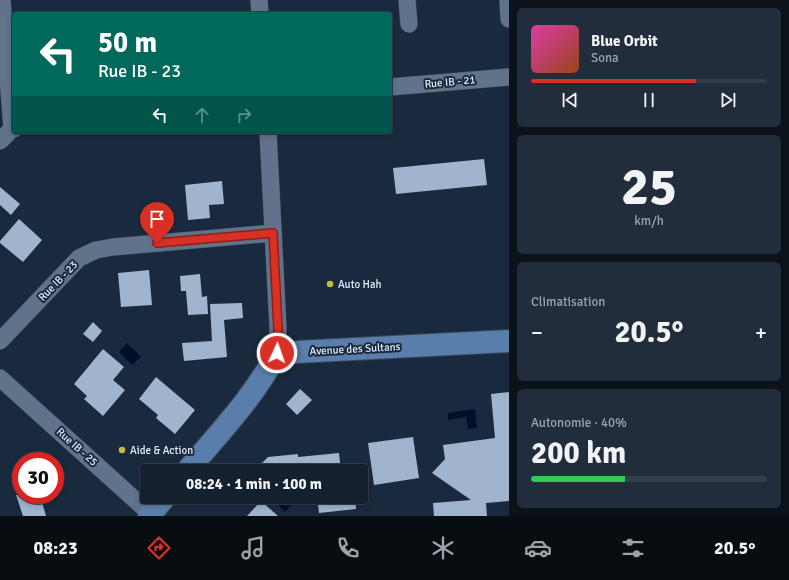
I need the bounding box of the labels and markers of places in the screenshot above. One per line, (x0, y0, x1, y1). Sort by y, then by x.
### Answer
pin (140, 202, 174, 243)
place label: Auto Hah (338, 278, 382, 291)
marker: Auto Hah (325, 279, 335, 289)
place label: Aide & Action (130, 444, 193, 457)
marker: Aide & Action (117, 445, 127, 455)

